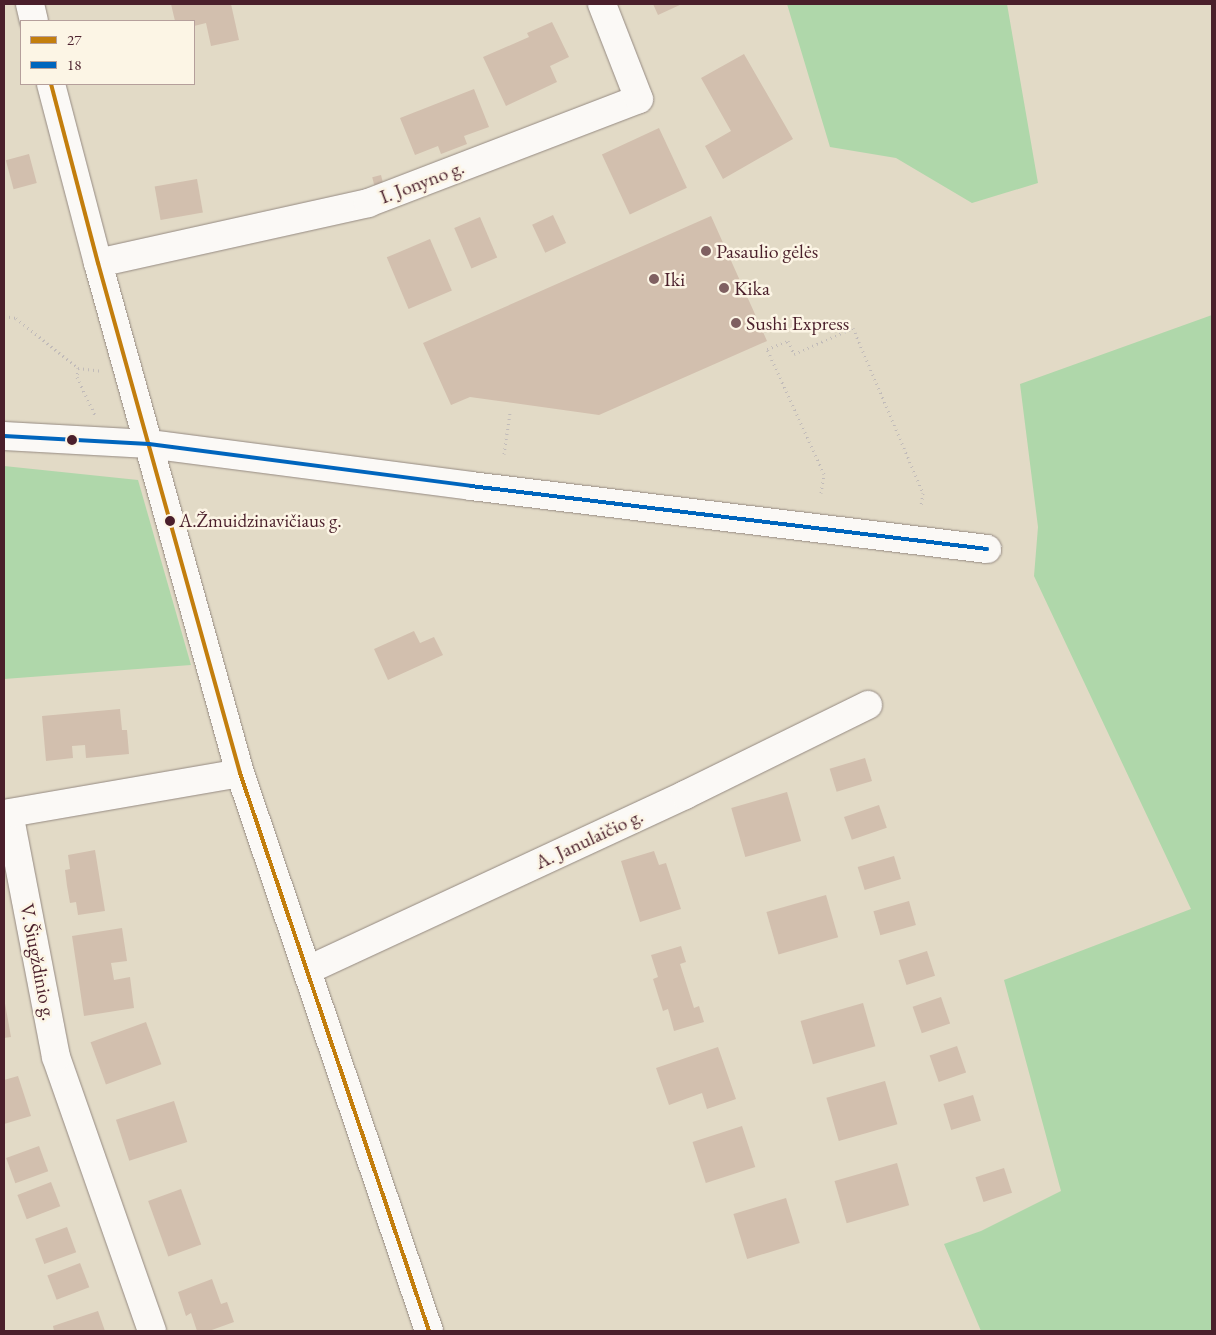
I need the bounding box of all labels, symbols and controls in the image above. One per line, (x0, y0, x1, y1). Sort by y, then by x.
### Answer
legend (20, 20, 195, 85)
text: 27 (67, 30, 81, 49)
text: 18 (67, 55, 81, 74)
street label: I. Jonyno g. (376, 155, 468, 209)
place label: Pasaulio gėlės (716, 239, 818, 263)
marker: Pasaulio gėlės (700, 245, 712, 257)
place label: Iki (664, 267, 685, 291)
marker: Iki (648, 273, 660, 285)
place label: Kika (734, 276, 770, 300)
marker: Kika (718, 282, 730, 294)
place label: Sushi Express (746, 311, 849, 335)
marker: Sushi Express (730, 317, 742, 329)
unlabelled marker (67, 435, 77, 445)
place label: A.Žmuidzinavičiaus g. (179, 510, 342, 532)
marker: A.Žmuidzinavičiaus g. (165, 516, 175, 526)
street label: A. Janulaičio g. (531, 804, 647, 874)
street label: V. Šiugždinio g. (15, 901, 61, 1023)

